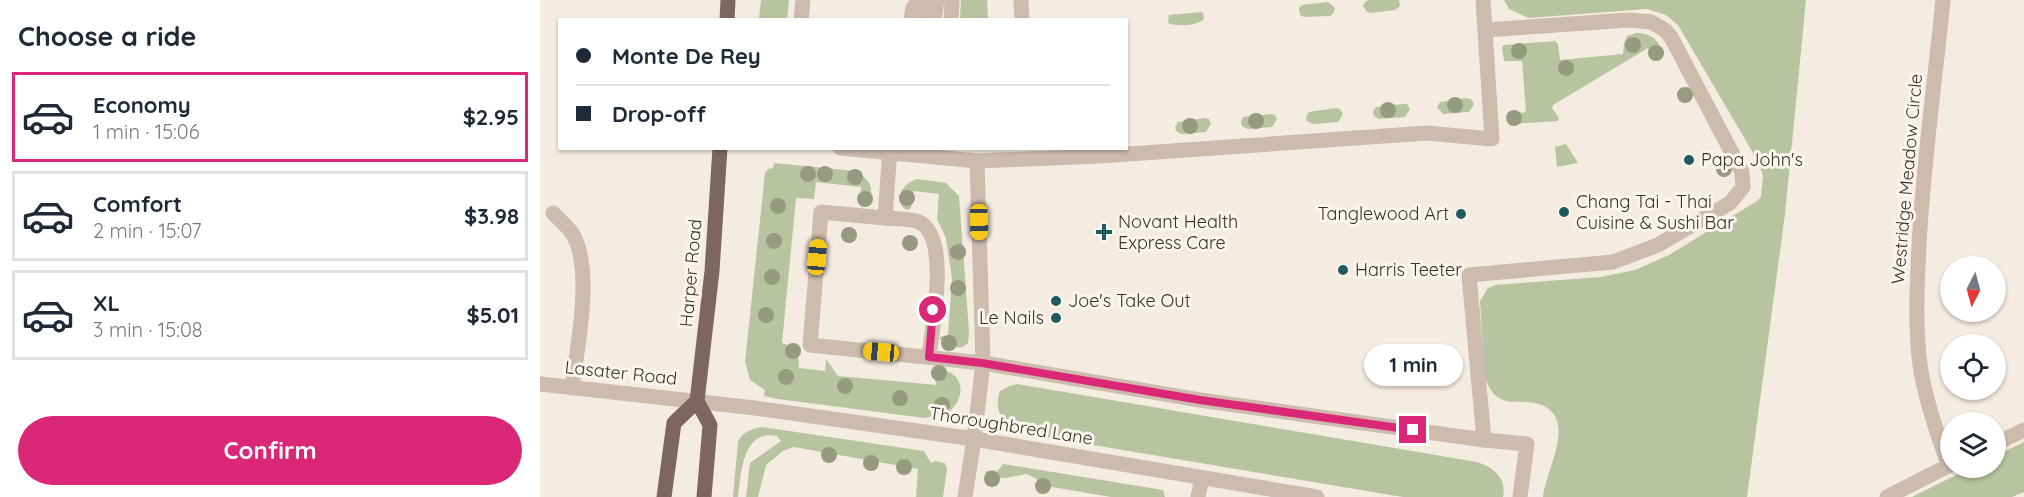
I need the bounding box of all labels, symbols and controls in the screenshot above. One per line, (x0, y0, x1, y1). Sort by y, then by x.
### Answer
text: Choose a ride (18, 19, 196, 53)
text: Monte De Rey (612, 42, 761, 70)
street label: Westridge Meadow Circle (1886, 73, 1927, 285)
icon: car (21, 90, 75, 144)
text: Economy (93, 91, 191, 119)
text: Drop-off (612, 100, 706, 128)
text: $2.95 (463, 103, 519, 131)
text: 1 min · 15:06 (93, 119, 199, 144)
place label: Papa John's (1701, 148, 1803, 171)
marker: Papa John's (1682, 153, 1696, 167)
icon: car (21, 189, 75, 243)
text: Comfort (93, 190, 182, 218)
place label: Chang Tai - Thai Cuisine & Sushi Bar (1576, 190, 1734, 234)
text: $3.98 (464, 202, 519, 230)
place label: Tanglewood Art (1317, 202, 1449, 225)
car (970, 204, 988, 240)
marker: Chang Tai - Thai Cuisine & Sushi Bar (1557, 205, 1571, 219)
marker: Tanglewood Art (1454, 207, 1468, 221)
place label: Novant Health Express Care (1118, 210, 1238, 254)
text: 2 min · 15:07 (93, 218, 202, 243)
street label: Harper Road (674, 218, 707, 328)
marker: Novant Health Express Care (1095, 223, 1113, 241)
car (806, 238, 828, 276)
north arrow (1940, 256, 2006, 322)
map controls (1940, 256, 2006, 478)
place label: Harris Teeter (1355, 258, 1462, 281)
marker: Harris Teeter (1336, 263, 1350, 277)
icon: car (21, 288, 75, 342)
text: XL (93, 289, 120, 317)
place label: Joe's Take Out (1068, 289, 1191, 312)
marker: Joe's Take Out (1049, 294, 1063, 308)
route start (919, 296, 946, 323)
text: $5.01 (467, 301, 519, 329)
place label: Le Nails (979, 306, 1044, 329)
marker: Le Nails (1049, 311, 1063, 325)
text: 3 min · 15:08 (93, 317, 203, 342)
button: locate (1940, 334, 2006, 400)
car (862, 341, 900, 363)
callout: 1 min (1364, 343, 1462, 385)
text: 1 min (1389, 352, 1438, 377)
street label: Lasater Road (564, 355, 678, 390)
street label: Thoroughbred Lane (928, 401, 1095, 450)
button: layers (1940, 412, 2006, 478)
button: Confirm (18, 416, 522, 485)
route end (1399, 416, 1426, 443)

